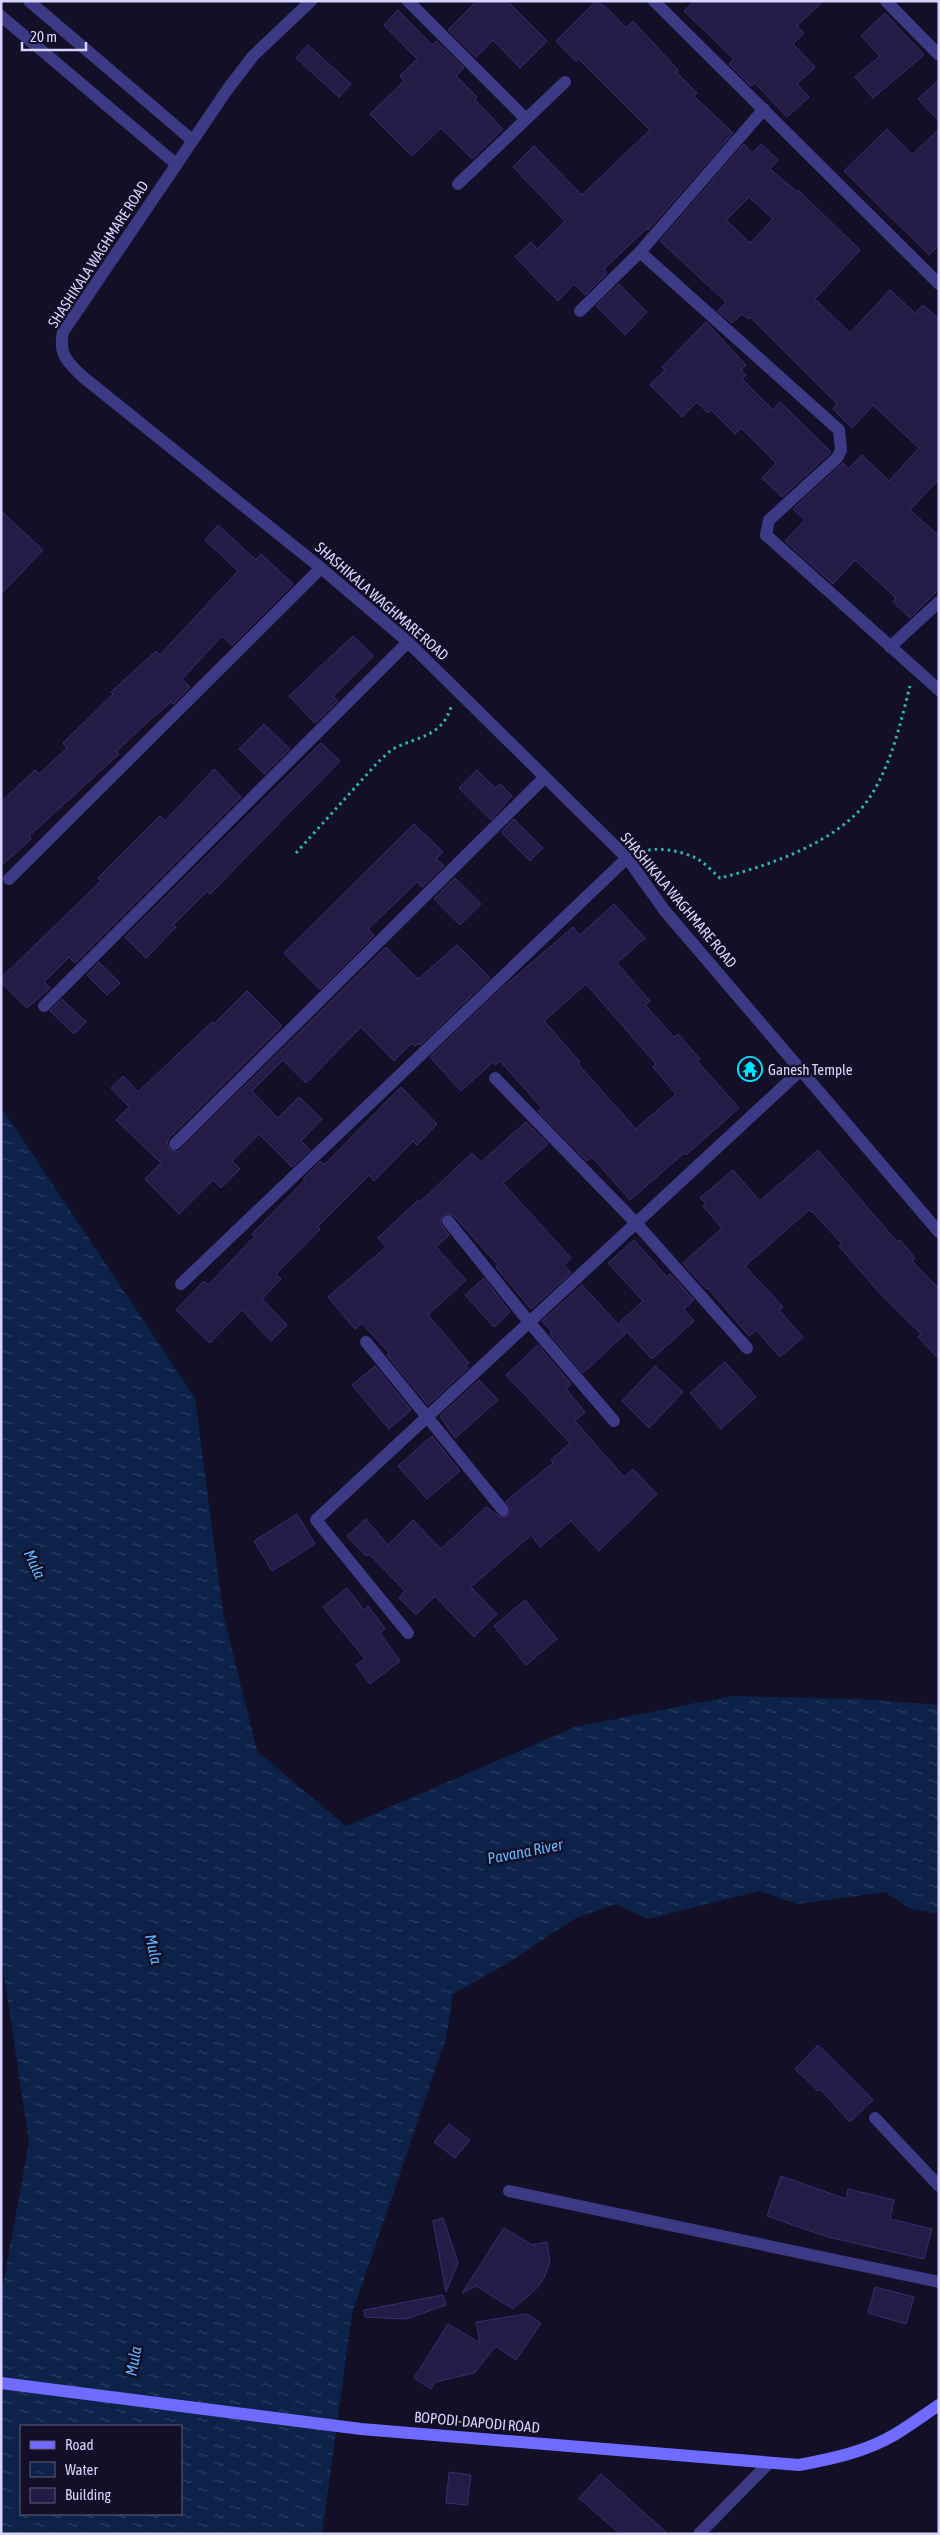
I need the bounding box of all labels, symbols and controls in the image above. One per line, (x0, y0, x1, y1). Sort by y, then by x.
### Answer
scale bar (22, 20, 86, 52)
text: 20 m (30, 28, 57, 45)
street label: SHASHIKALA WAGHMARE ROAD (44, 178, 152, 330)
street label: SHASHIKALA WAGHMARE ROAD (312, 539, 452, 663)
street label: SHASHIKALA WAGHMARE ROAD (618, 829, 740, 971)
temple icon: Ganesh Temple (737, 1056, 763, 1082)
place label: Ganesh Temple (768, 1061, 853, 1078)
water label: Mula (21, 1547, 50, 1582)
water label: Pavana River (486, 1835, 566, 1867)
water label: Mula (142, 1932, 166, 1966)
water label: Mula (122, 2344, 145, 2377)
street label: BOPODI-DAPODI ROAD (414, 2408, 540, 2436)
legend (20, 2425, 182, 2515)
text: Road (65, 2436, 94, 2453)
text: Water (65, 2461, 98, 2478)
text: Building (65, 2486, 111, 2503)

